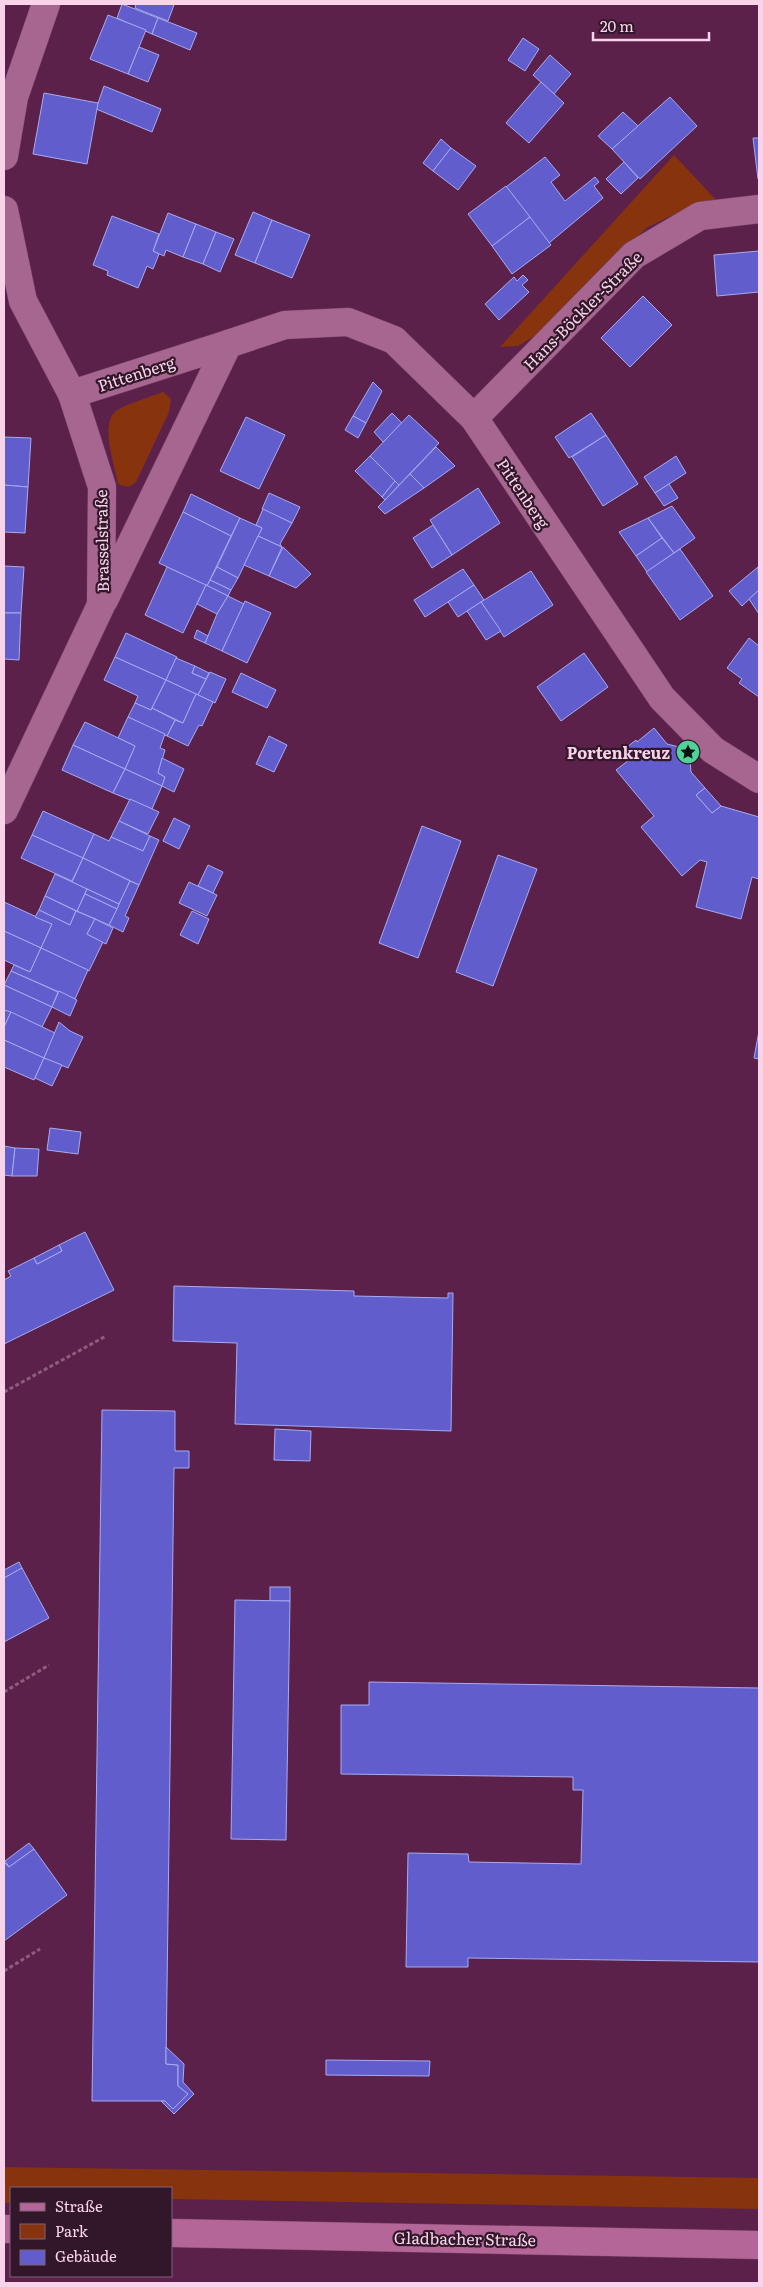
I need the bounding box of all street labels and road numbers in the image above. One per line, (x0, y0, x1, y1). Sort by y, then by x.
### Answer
street label: Hans-Böckler-Straße (517, 245, 647, 375)
street label: Pittenberg (94, 349, 178, 397)
street label: Pittenberg (492, 453, 556, 533)
street label: Brasselstraße (88, 489, 114, 593)
street label: Gladbacher Straße (394, 2225, 536, 2251)

